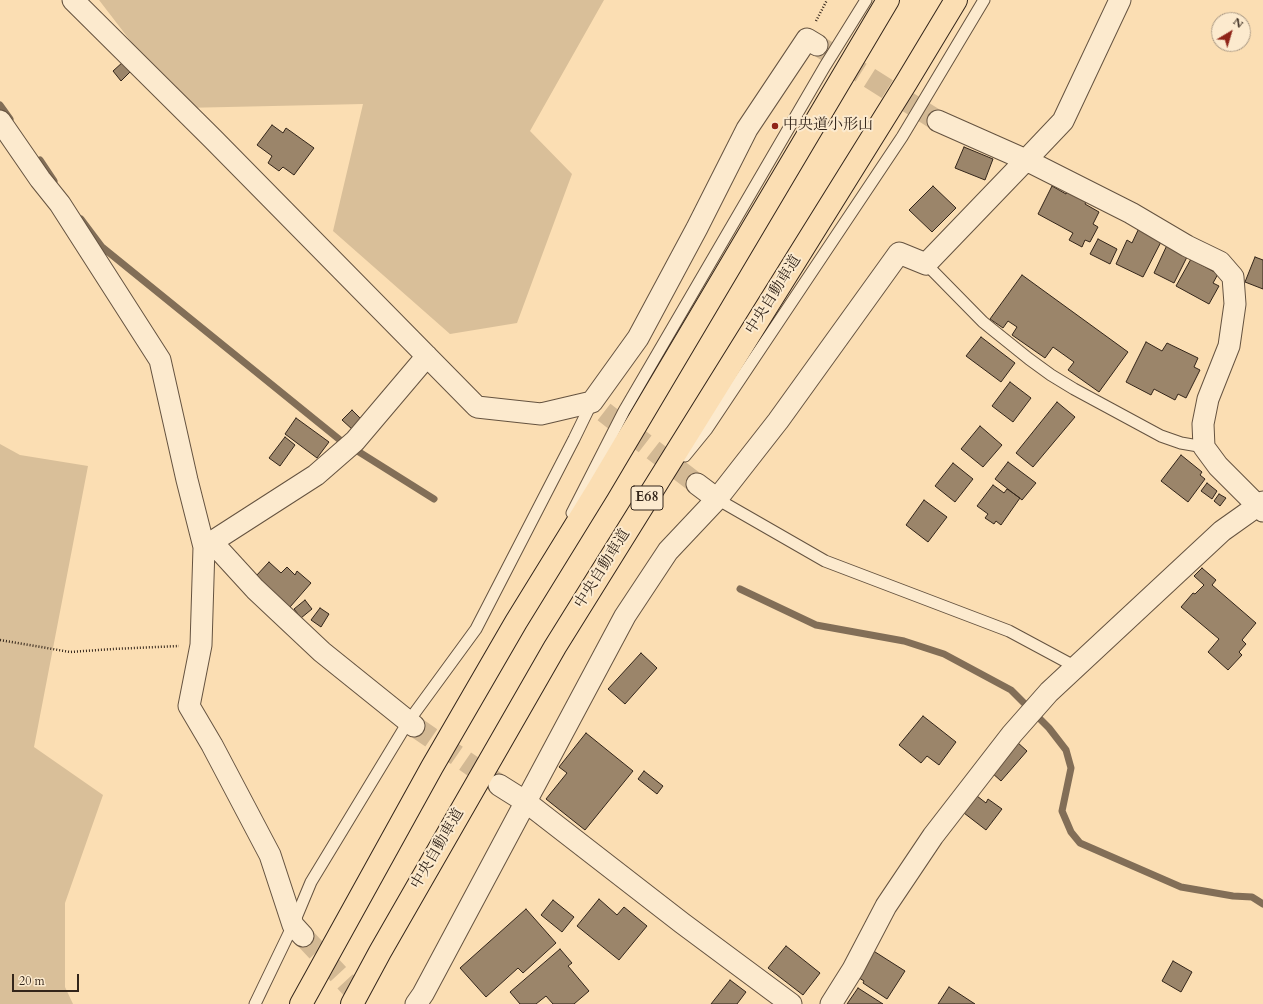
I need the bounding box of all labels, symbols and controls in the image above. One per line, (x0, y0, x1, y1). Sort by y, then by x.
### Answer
north arrow (1211, 12, 1251, 52)
text: N (1230, 14, 1246, 32)
place label: 中央道小形山 (783, 117, 873, 135)
marker: 中央道小形山 (770, 121, 780, 131)
street label: 中央自動車道 (743, 252, 805, 338)
road number: E68 (631, 486, 663, 510)
street label: 中央自動車道 (572, 526, 634, 612)
street label: 中央自動車道 (408, 806, 468, 892)
scale bar (14, 966, 81, 992)
text: 20 m (19, 973, 45, 989)

